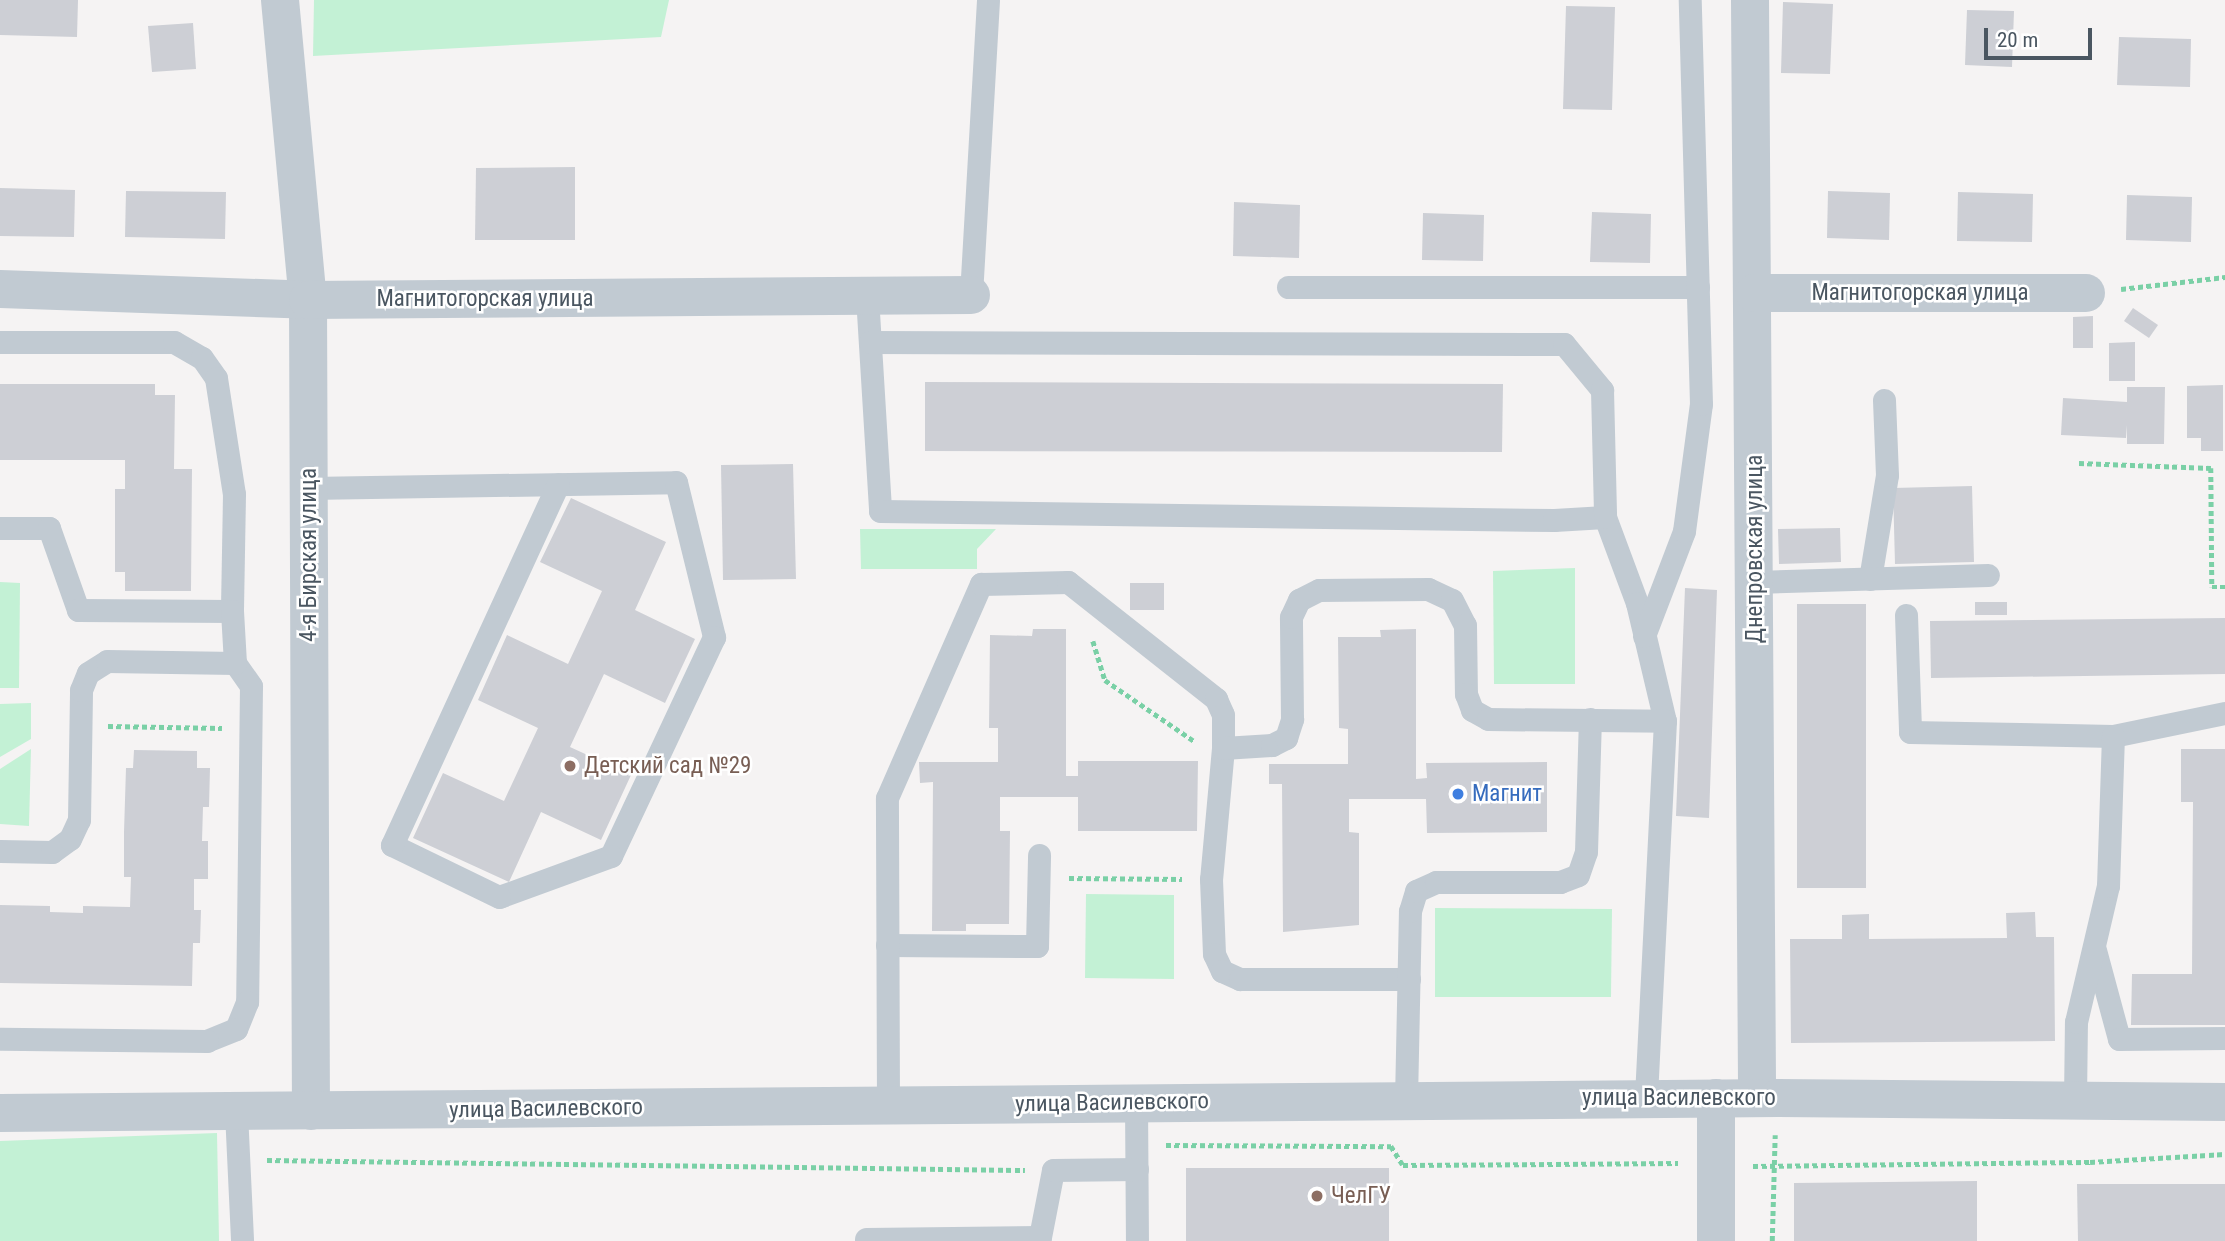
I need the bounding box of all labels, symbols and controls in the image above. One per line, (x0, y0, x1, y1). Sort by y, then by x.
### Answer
scale bar (1987, 14, 2096, 58)
text: 20 m (1997, 28, 2038, 52)
street label: Магнитогорская улица (1811, 279, 2029, 307)
street label: Магнитогорская улица (376, 285, 594, 313)
street label: Днепровская улица (1741, 455, 1769, 643)
street label: 4-я Бирская улица (295, 468, 323, 642)
place label: Детский сад №29 (584, 752, 751, 780)
marker: Детский сад №29 (562, 758, 578, 774)
place label: Магнит (1472, 780, 1542, 808)
marker: Магнит (1450, 786, 1466, 802)
street label: улица Василевского (1582, 1084, 1776, 1112)
street label: улица Василевского (1015, 1088, 1209, 1118)
street label: улица Василевского (449, 1094, 643, 1124)
place label: ЧелГУ (1331, 1182, 1391, 1210)
marker: ЧелГУ (1309, 1188, 1325, 1204)

